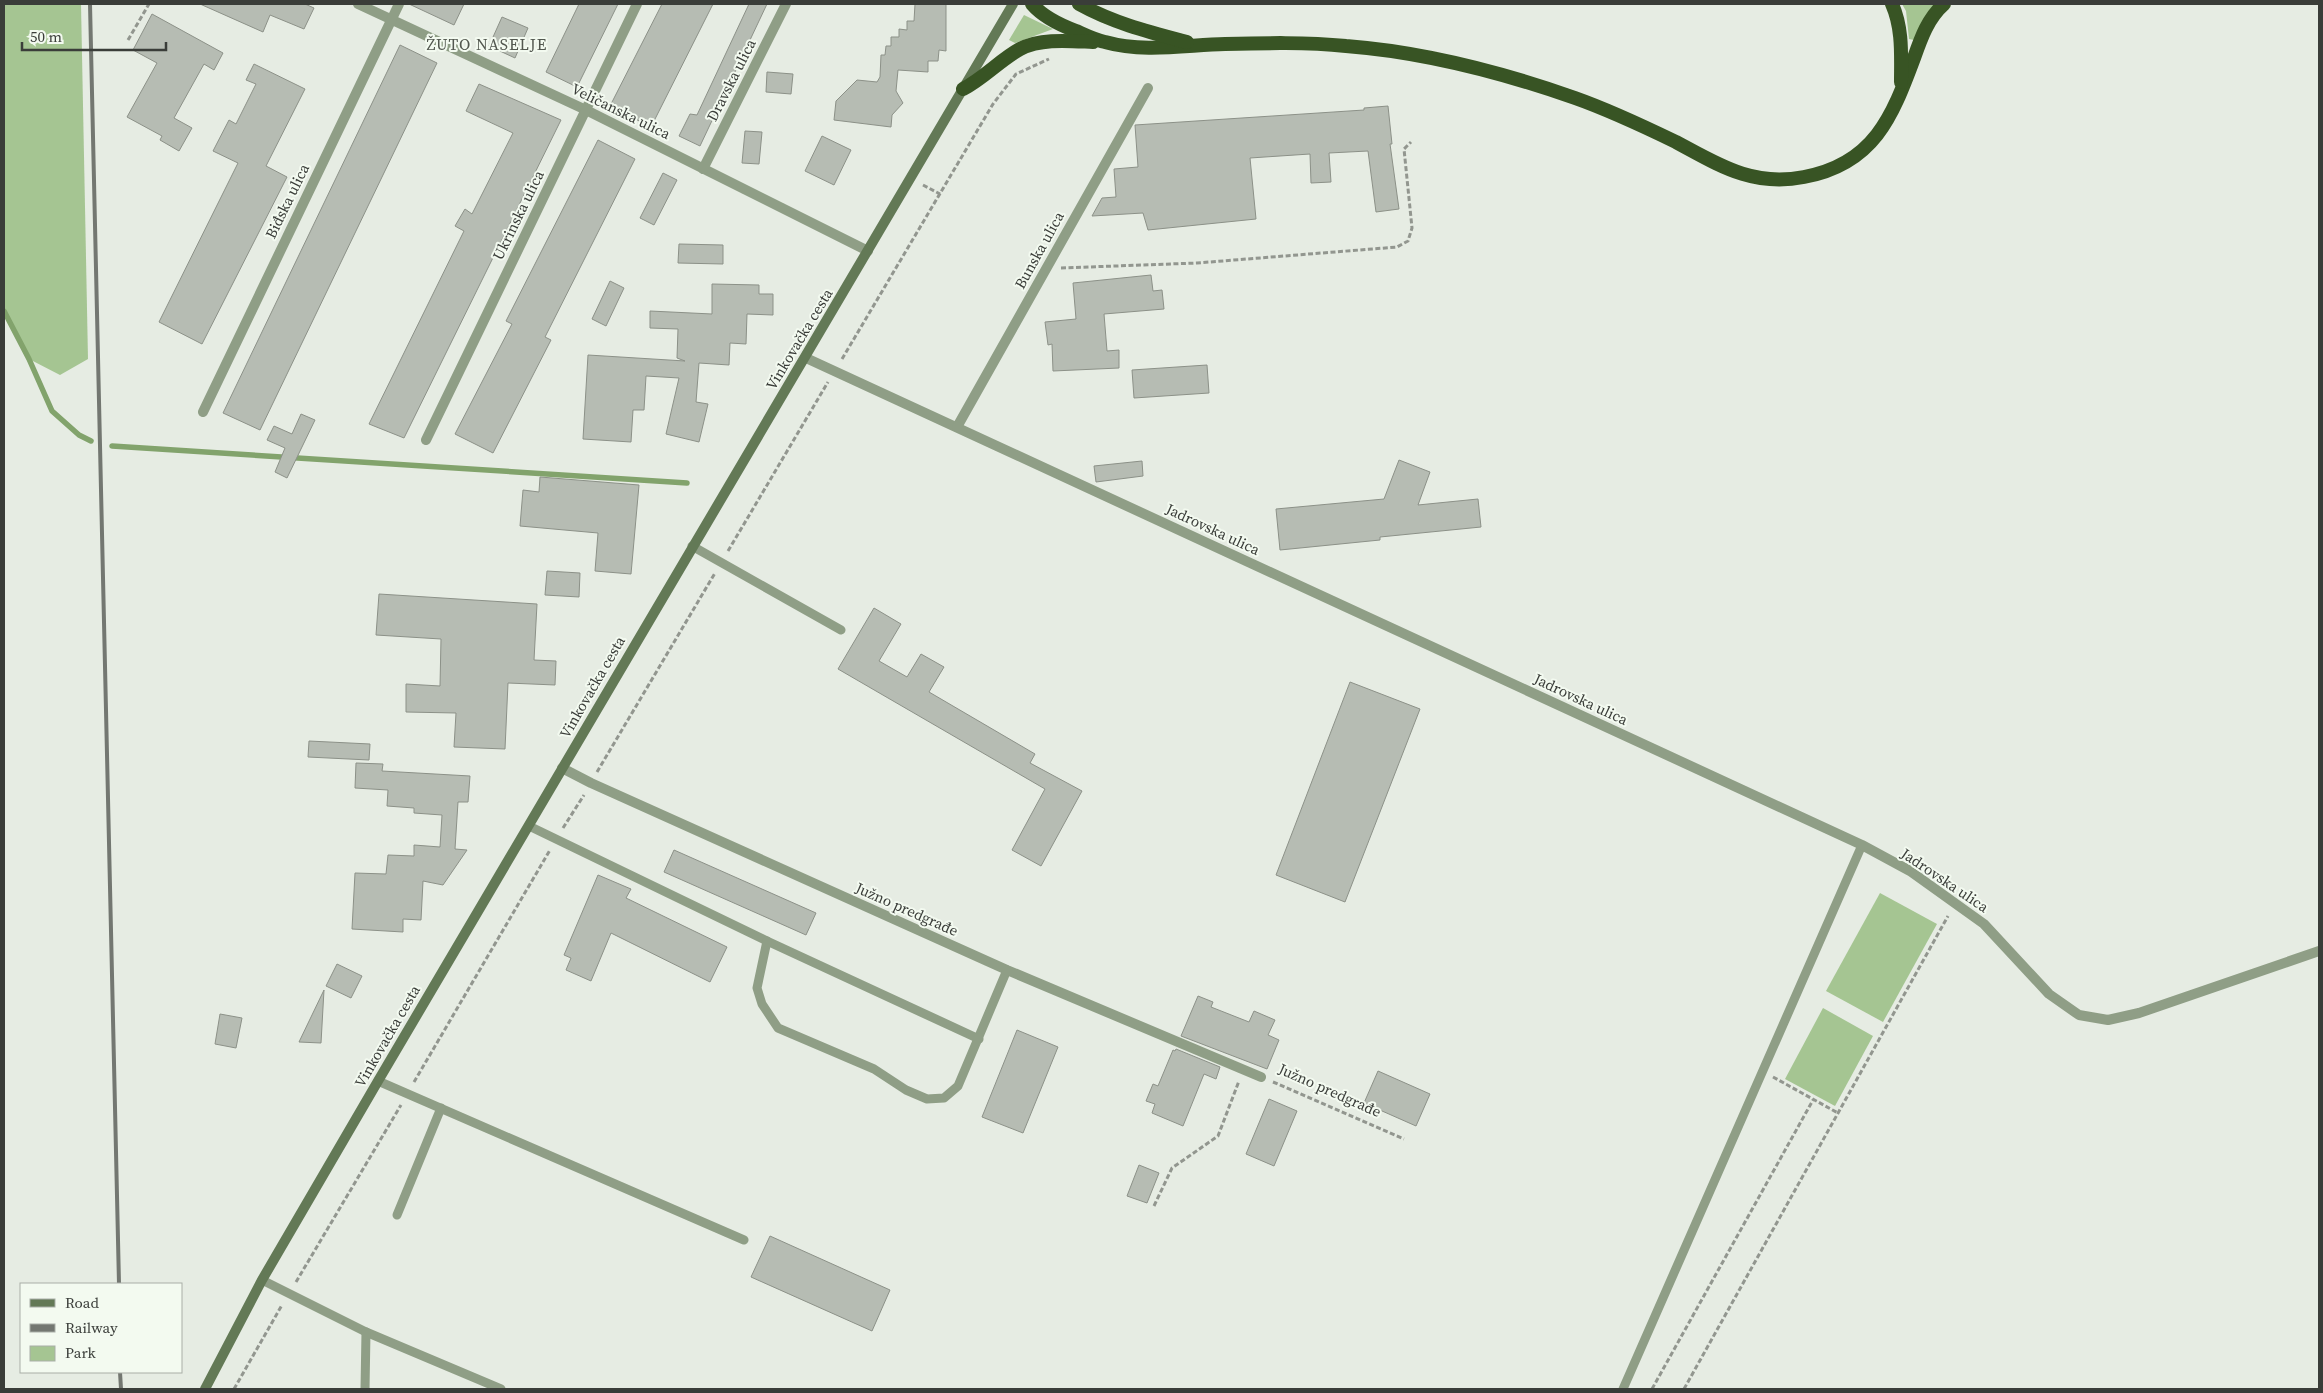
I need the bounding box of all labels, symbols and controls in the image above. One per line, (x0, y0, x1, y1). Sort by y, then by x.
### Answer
scale bar (22, 20, 166, 52)
text: 50 m (30, 26, 62, 47)
district label: ŽUTO NASELJE (427, 33, 547, 55)
street label: Dravska ulica (701, 35, 761, 125)
street label: Veličanska ulica (568, 78, 674, 144)
street label: Biđska ulica (260, 160, 314, 242)
street label: Ukrinska ulica (487, 166, 549, 263)
street label: Bunska ulica (1009, 207, 1069, 292)
street label: Vinkovačka cesta (760, 284, 838, 394)
street label: Jadrovska ulica (1162, 498, 1264, 560)
street label: Vinkovačka cesta (554, 632, 630, 742)
street label: Jadrovska ulica (1530, 668, 1632, 730)
street label: Jadrovska ulica (1896, 842, 1993, 917)
street label: Južno predgrađe (851, 877, 962, 941)
street label: Vinkovačka cesta (349, 981, 425, 1091)
street label: Južno predgrađe (1274, 1058, 1385, 1122)
legend (20, 1283, 182, 1373)
text: Road (65, 1292, 99, 1313)
text: Railway (65, 1317, 118, 1338)
text: Park (65, 1342, 97, 1363)

